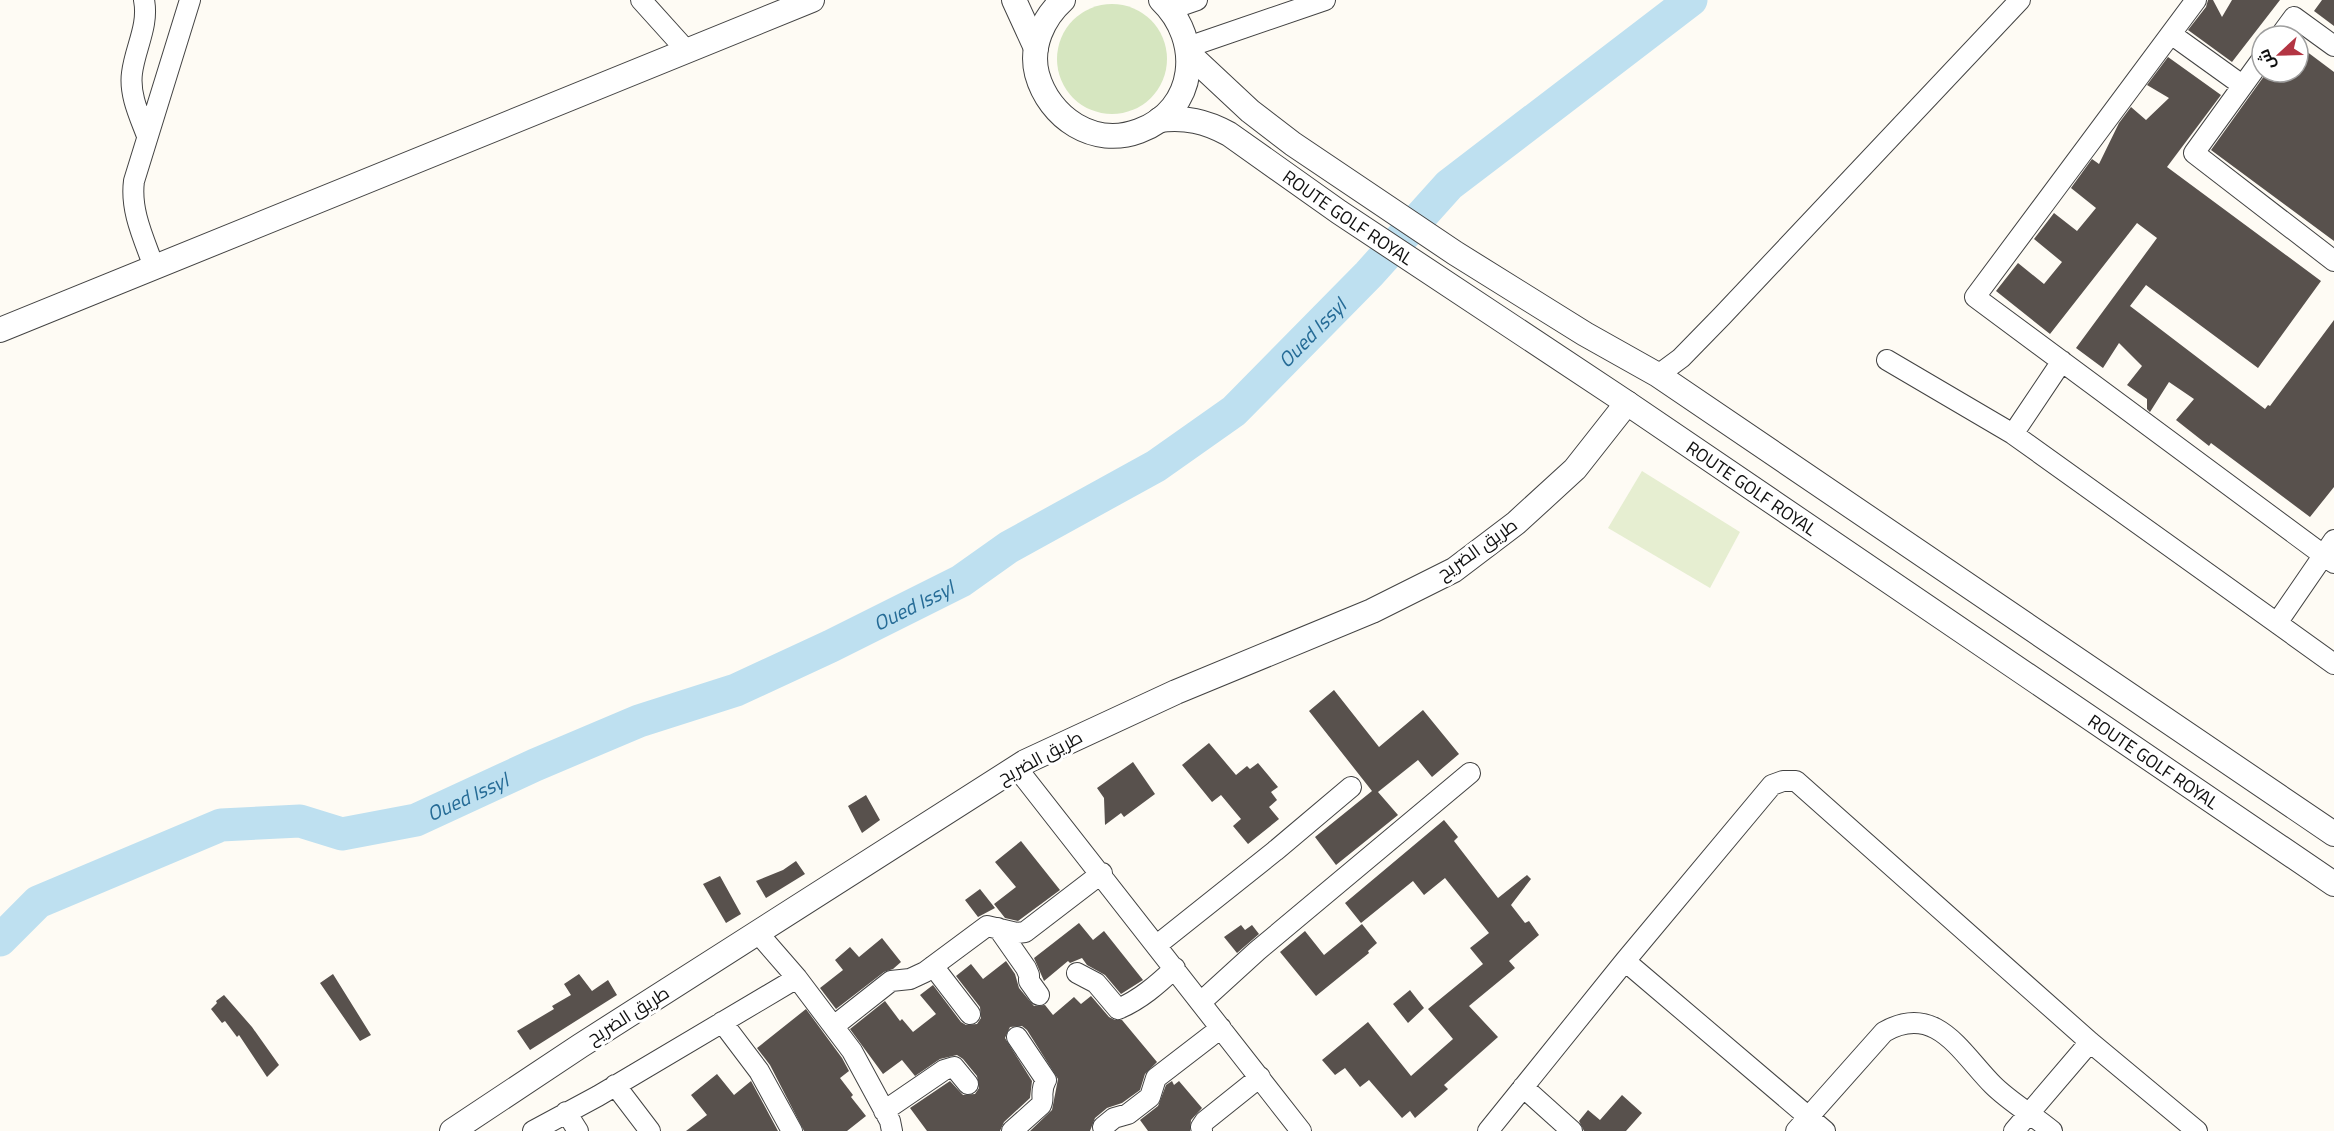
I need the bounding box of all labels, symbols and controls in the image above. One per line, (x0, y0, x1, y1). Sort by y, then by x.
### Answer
north arrow (2250, 24, 2310, 84)
text: ش (2248, 44, 2284, 75)
street label: ROUTE GOLF ROYAL (1276, 160, 1421, 274)
water label: Oued Issyl (1268, 287, 1357, 376)
street label: ROUTE GOLF ROYAL (1679, 431, 1825, 545)
street label: طريق الضريح (1430, 509, 1524, 589)
water label: Oued Issyl (866, 568, 962, 641)
street label: ROUTE GOLF ROYAL (2081, 705, 2226, 818)
street label: طريق الضريح (991, 721, 1089, 793)
water label: Oued Issyl (420, 760, 516, 831)
street label: طريق الضريح (580, 976, 676, 1054)

